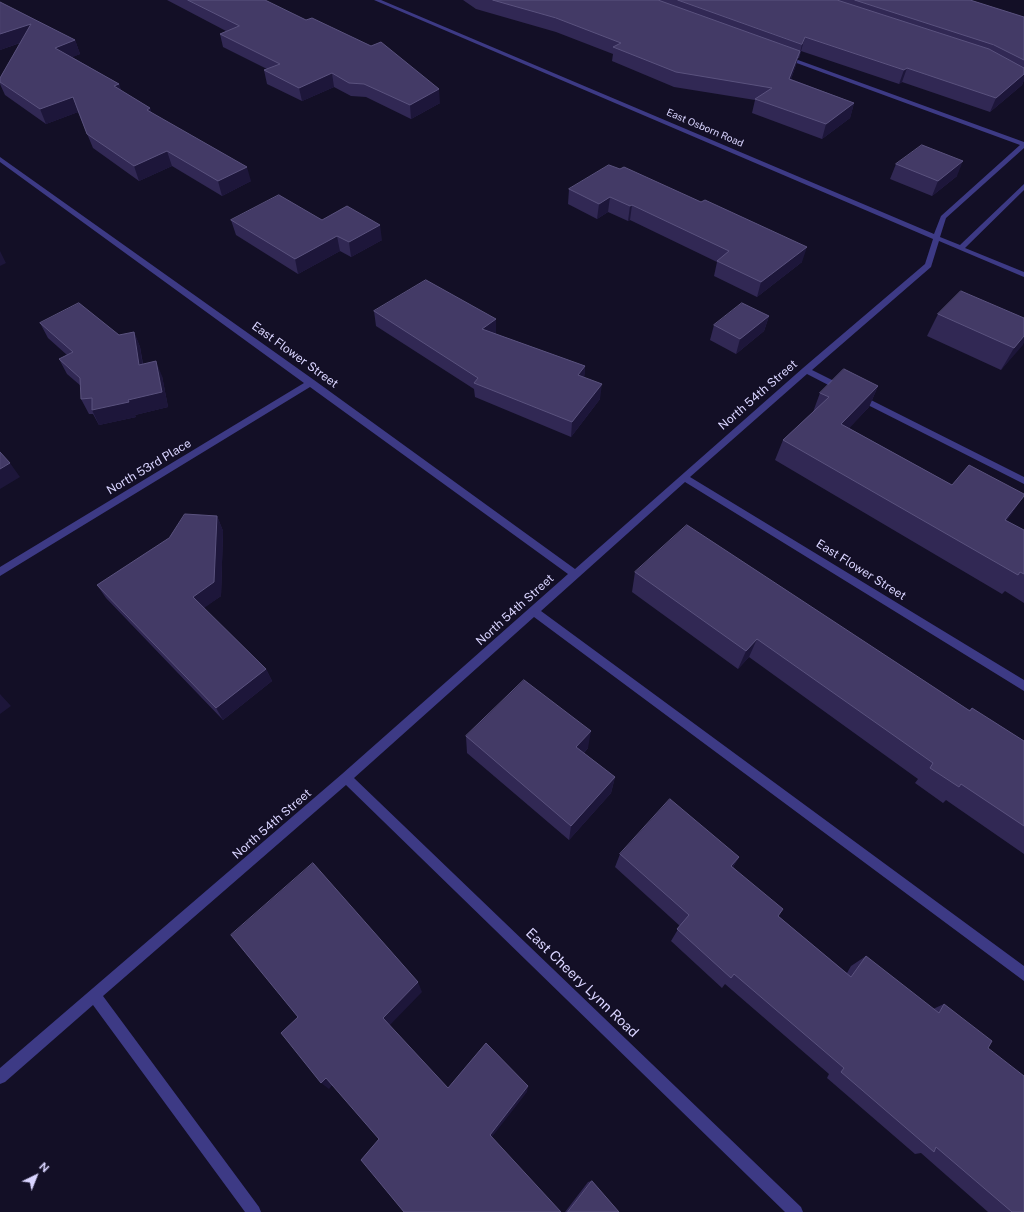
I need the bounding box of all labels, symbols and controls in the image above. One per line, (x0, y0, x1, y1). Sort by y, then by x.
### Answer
street label: East Osborn Road (665, 106, 745, 150)
street label: East Flower Street (249, 319, 341, 391)
street label: North 54th Street (716, 357, 800, 433)
street label: North 53rd Place (104, 436, 194, 498)
street label: East Flower Street (813, 537, 909, 603)
street label: North 54th Street (473, 571, 557, 649)
street label: North 54th Street (230, 786, 314, 862)
street label: East Cheery Lynn Road (522, 925, 642, 1041)
north arrow (16, 1156, 56, 1196)
text: N (37, 1160, 51, 1175)

